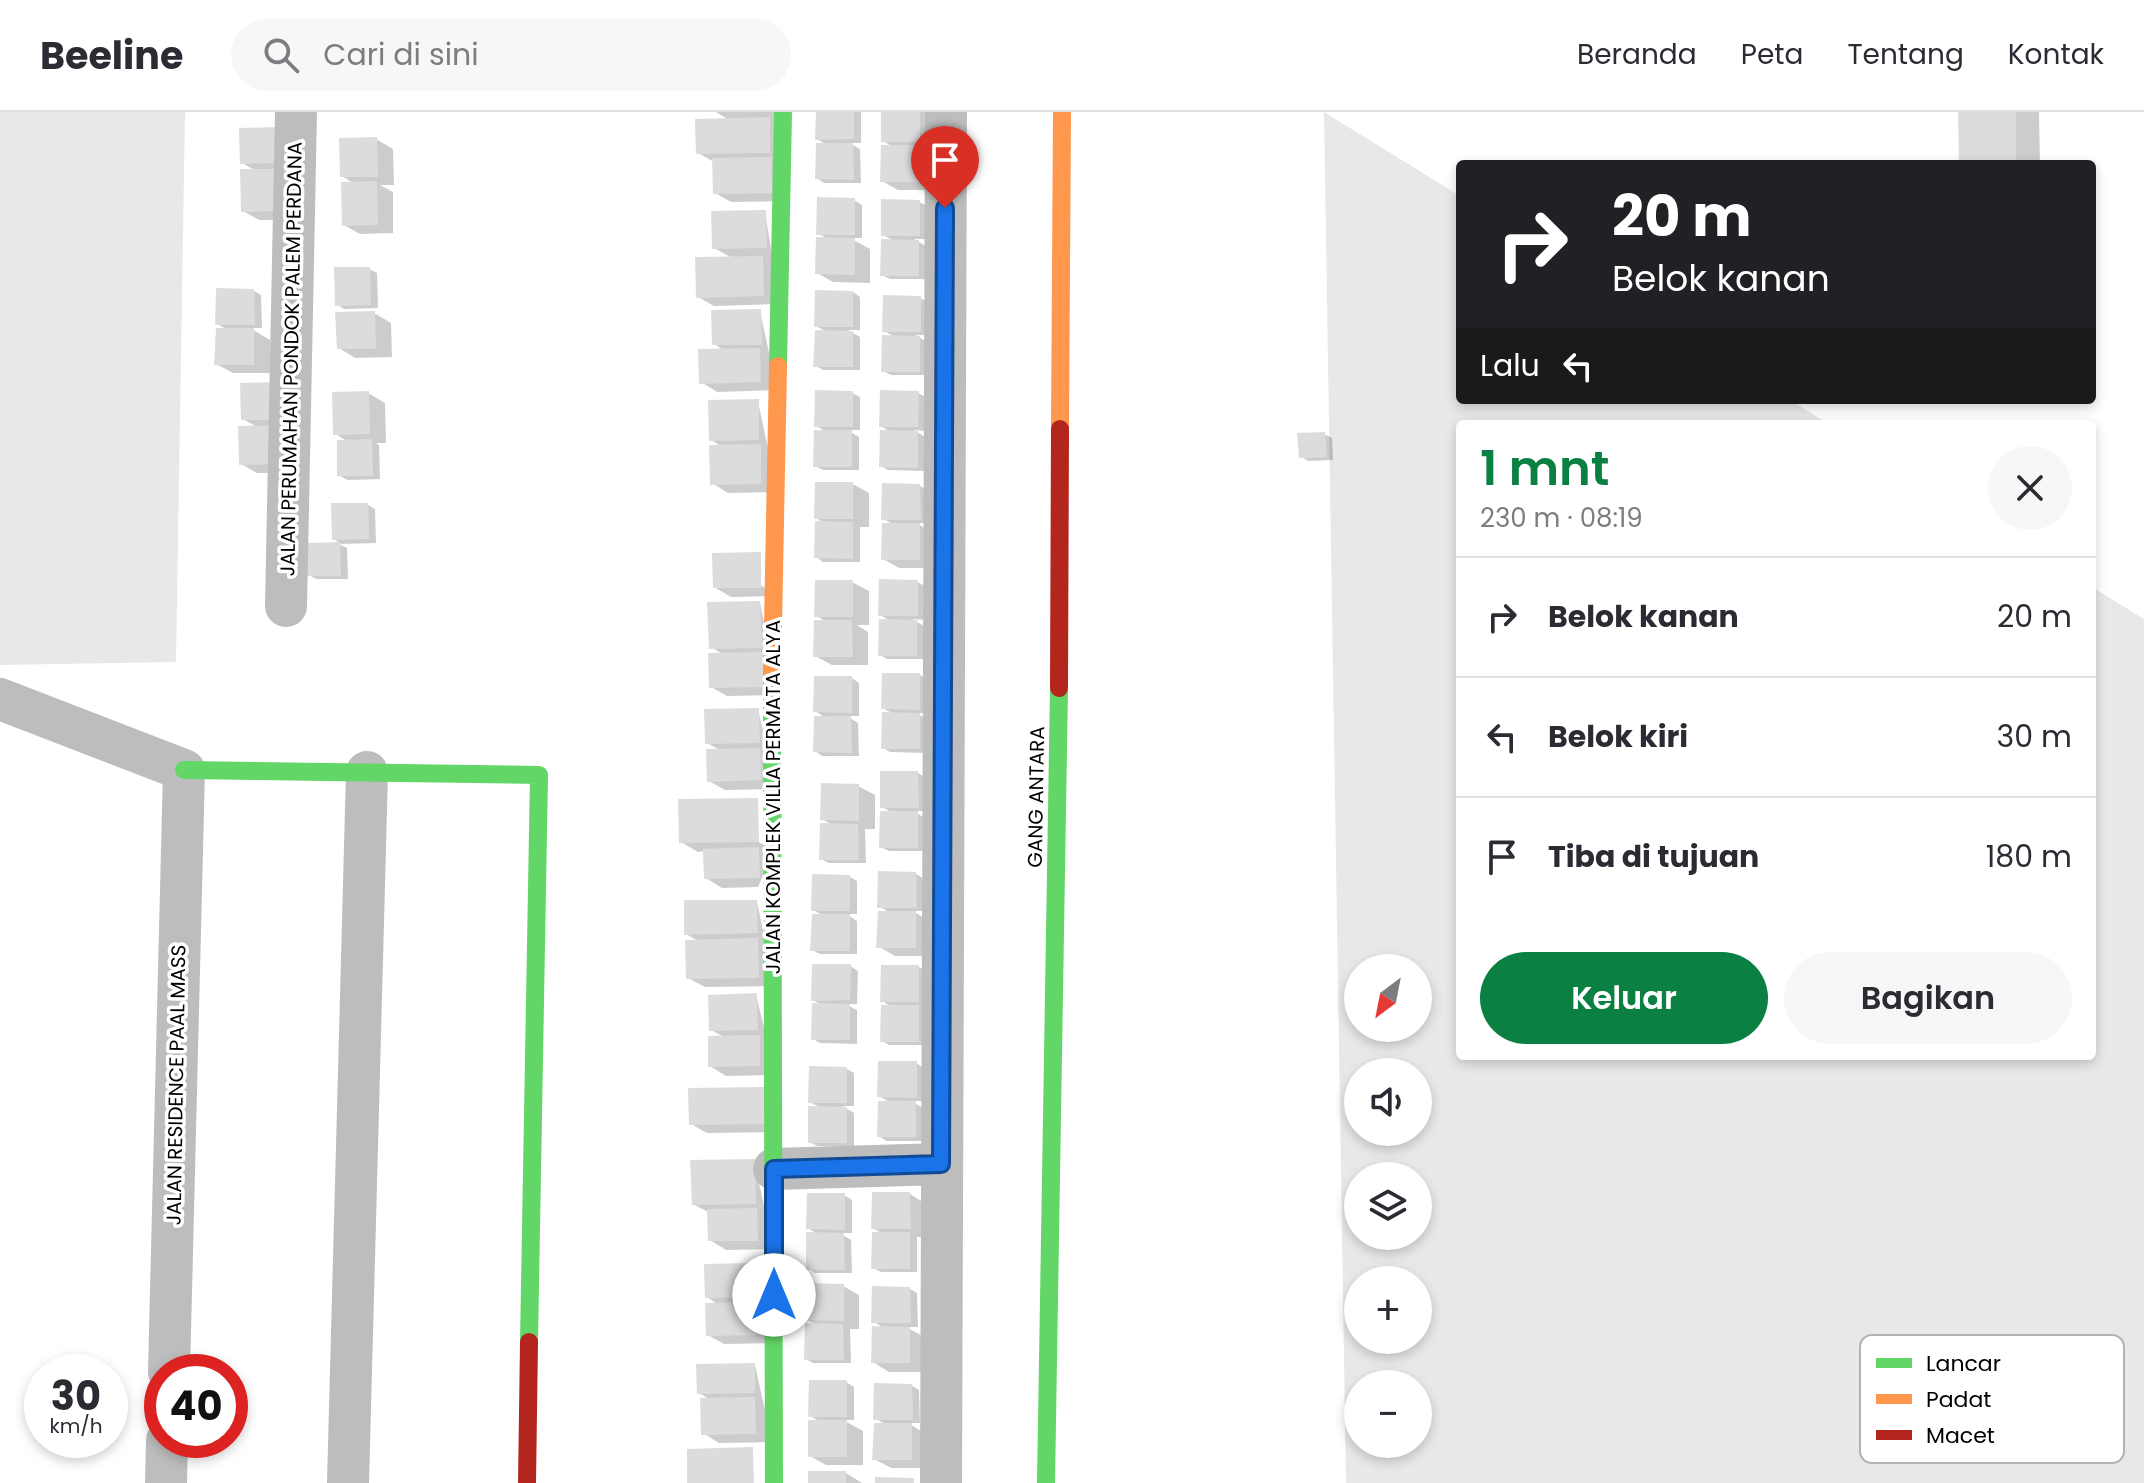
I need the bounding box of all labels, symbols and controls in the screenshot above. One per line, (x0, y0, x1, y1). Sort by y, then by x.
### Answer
search box (231, 19, 791, 91)
text: Beeline (40, 29, 183, 82)
icon: search (259, 33, 303, 77)
text: Cari di sini (323, 33, 479, 76)
text: Beranda (1577, 35, 1697, 74)
text: Peta (1741, 35, 1803, 74)
text: Tentang (1847, 35, 1964, 74)
text: Kontak (2008, 35, 2104, 74)
pin (911, 126, 979, 208)
icon: arrive (923, 138, 967, 182)
street label: JALAN PERUMAHAN PONDOK PALEM PERDANA (273, 141, 309, 577)
text: 20 m (1612, 177, 1752, 256)
icon: right (1480, 192, 1584, 296)
text: Belok kanan (1612, 253, 1830, 304)
text: Lalu (1480, 344, 1540, 387)
icon: left (1556, 344, 1600, 388)
text: 1 mnt (1480, 435, 1609, 502)
button: close (1988, 446, 2072, 530)
text: 230 m · 08:19 (1480, 500, 1643, 536)
icon: right (1480, 595, 1524, 639)
text: Belok kanan (1548, 595, 1739, 638)
text: 20 m (1997, 595, 2072, 638)
street label: JALAN KOMPLEK VILLA PERMATA ALYA (759, 620, 787, 974)
icon: left (1480, 715, 1524, 759)
text: Belok kiri (1548, 715, 1688, 758)
text: 30 m (1997, 715, 2072, 758)
street label: GANG ANTARA (1021, 726, 1051, 868)
icon: arrive (1480, 835, 1524, 879)
text: Tiba di tujuan (1548, 835, 1759, 878)
text: 180 m (1986, 835, 2072, 878)
street label: JALAN RESIDENCE PAAL MASS (160, 944, 192, 1226)
button: Keluar (1480, 952, 1768, 1044)
button: Bagikan (1784, 952, 2072, 1044)
north arrow (1344, 954, 1432, 1042)
map controls (1344, 954, 1432, 1458)
button: sound (1344, 1058, 1432, 1146)
button: layers (1344, 1162, 1432, 1250)
position arrow (732, 1253, 816, 1337)
button: + (1344, 1266, 1432, 1354)
legend (1860, 1335, 2124, 1463)
text: Lancar (1926, 1348, 2001, 1379)
speed limit sign: 40 (144, 1354, 248, 1458)
text: 30 (51, 1368, 101, 1424)
button: − (1344, 1370, 1432, 1458)
text: Padat (1926, 1384, 1991, 1415)
text: km/h (49, 1412, 103, 1440)
text: Macet (1926, 1420, 1995, 1451)

